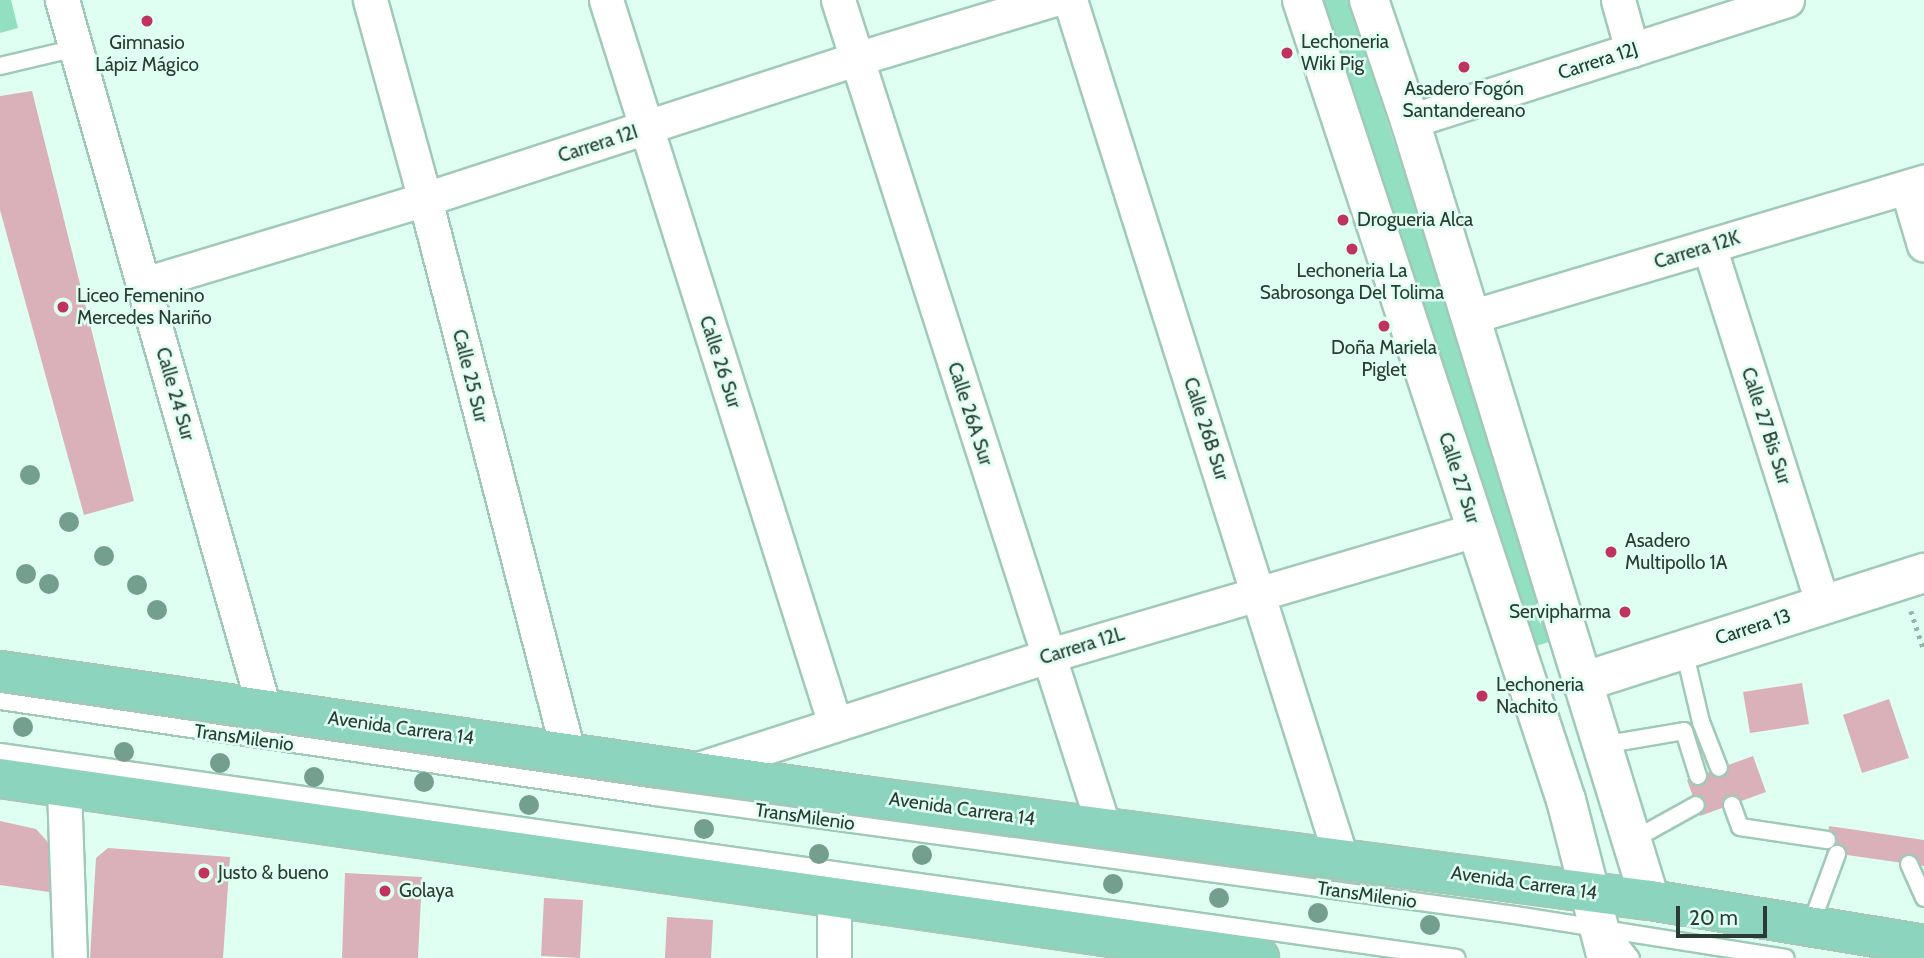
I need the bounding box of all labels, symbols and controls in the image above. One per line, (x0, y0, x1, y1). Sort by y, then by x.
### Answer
marker: Gimnasio Lápiz Mágico (139, 13, 155, 29)
place label: Lechoneria Wiki Pig (1301, 31, 1389, 75)
place label: Gimnasio Lápiz Mágico (95, 32, 199, 76)
street label: Carrera 12J (1555, 37, 1641, 85)
marker: Lechoneria Wiki Pig (1279, 45, 1295, 61)
marker: Asadero Fogón Santandereano (1456, 59, 1472, 75)
place label: Asadero Fogón Santandereano (1403, 78, 1525, 122)
street label: Carrera 12I (555, 120, 641, 168)
place label: Drogueria Alca (1357, 209, 1473, 231)
marker: Drogueria Alca (1335, 212, 1351, 228)
street label: Carrera 12K (1651, 226, 1743, 274)
marker: Lechoneria La Sabrosonga Del Tolima (1344, 241, 1360, 257)
place label: Lechoneria La Sabrosonga Del Tolima (1260, 260, 1444, 304)
place label: Liceo Femenino Mercedes Nariño (77, 285, 212, 329)
marker: Liceo Femenino Mercedes Nariño (55, 299, 71, 315)
street label: Calle 26 Sur (694, 313, 746, 411)
marker: Doña Mariela Piglet (1376, 318, 1392, 334)
street label: Calle 25 Sur (447, 327, 493, 425)
place label: Doña Mariela Piglet (1331, 337, 1437, 381)
street label: Calle 24 Sur (151, 345, 199, 443)
street label: Calle 26A Sur (943, 359, 997, 469)
street label: Calle 27 Bis Sur (1736, 365, 1796, 487)
street label: Calle 26B Sur (1179, 375, 1233, 483)
street label: Calle 27 Sur (1434, 430, 1484, 526)
place label: Asadero Multipollo 1A (1625, 530, 1728, 574)
marker: Asadero Multipollo 1A (1603, 544, 1619, 560)
place label: Servipharma (1509, 601, 1611, 623)
marker: Servipharma (1617, 604, 1633, 620)
street label: Carrera 13 (1712, 604, 1794, 650)
street label: Carrera 12L (1037, 622, 1127, 670)
place label: Lechoneria Nachito (1496, 674, 1584, 718)
marker: Lechoneria Nachito (1474, 688, 1490, 704)
street label: Avenida Carrera 14 (326, 706, 476, 750)
street label: TransMilenio (193, 720, 295, 756)
street label: Avenida Carrera 14 (887, 787, 1037, 831)
street label: TransMilenio (754, 799, 856, 835)
street label: Avenida Carrera 14 (1449, 861, 1599, 905)
place label: Justo & bueno (218, 862, 329, 884)
marker: Justo & bueno (196, 865, 212, 881)
street label: TransMilenio (1316, 877, 1418, 913)
place label: Golaya (399, 880, 454, 902)
marker: Golaya (377, 883, 393, 899)
scale bar (1679, 892, 1770, 936)
text: 20 m (1689, 905, 1738, 930)

